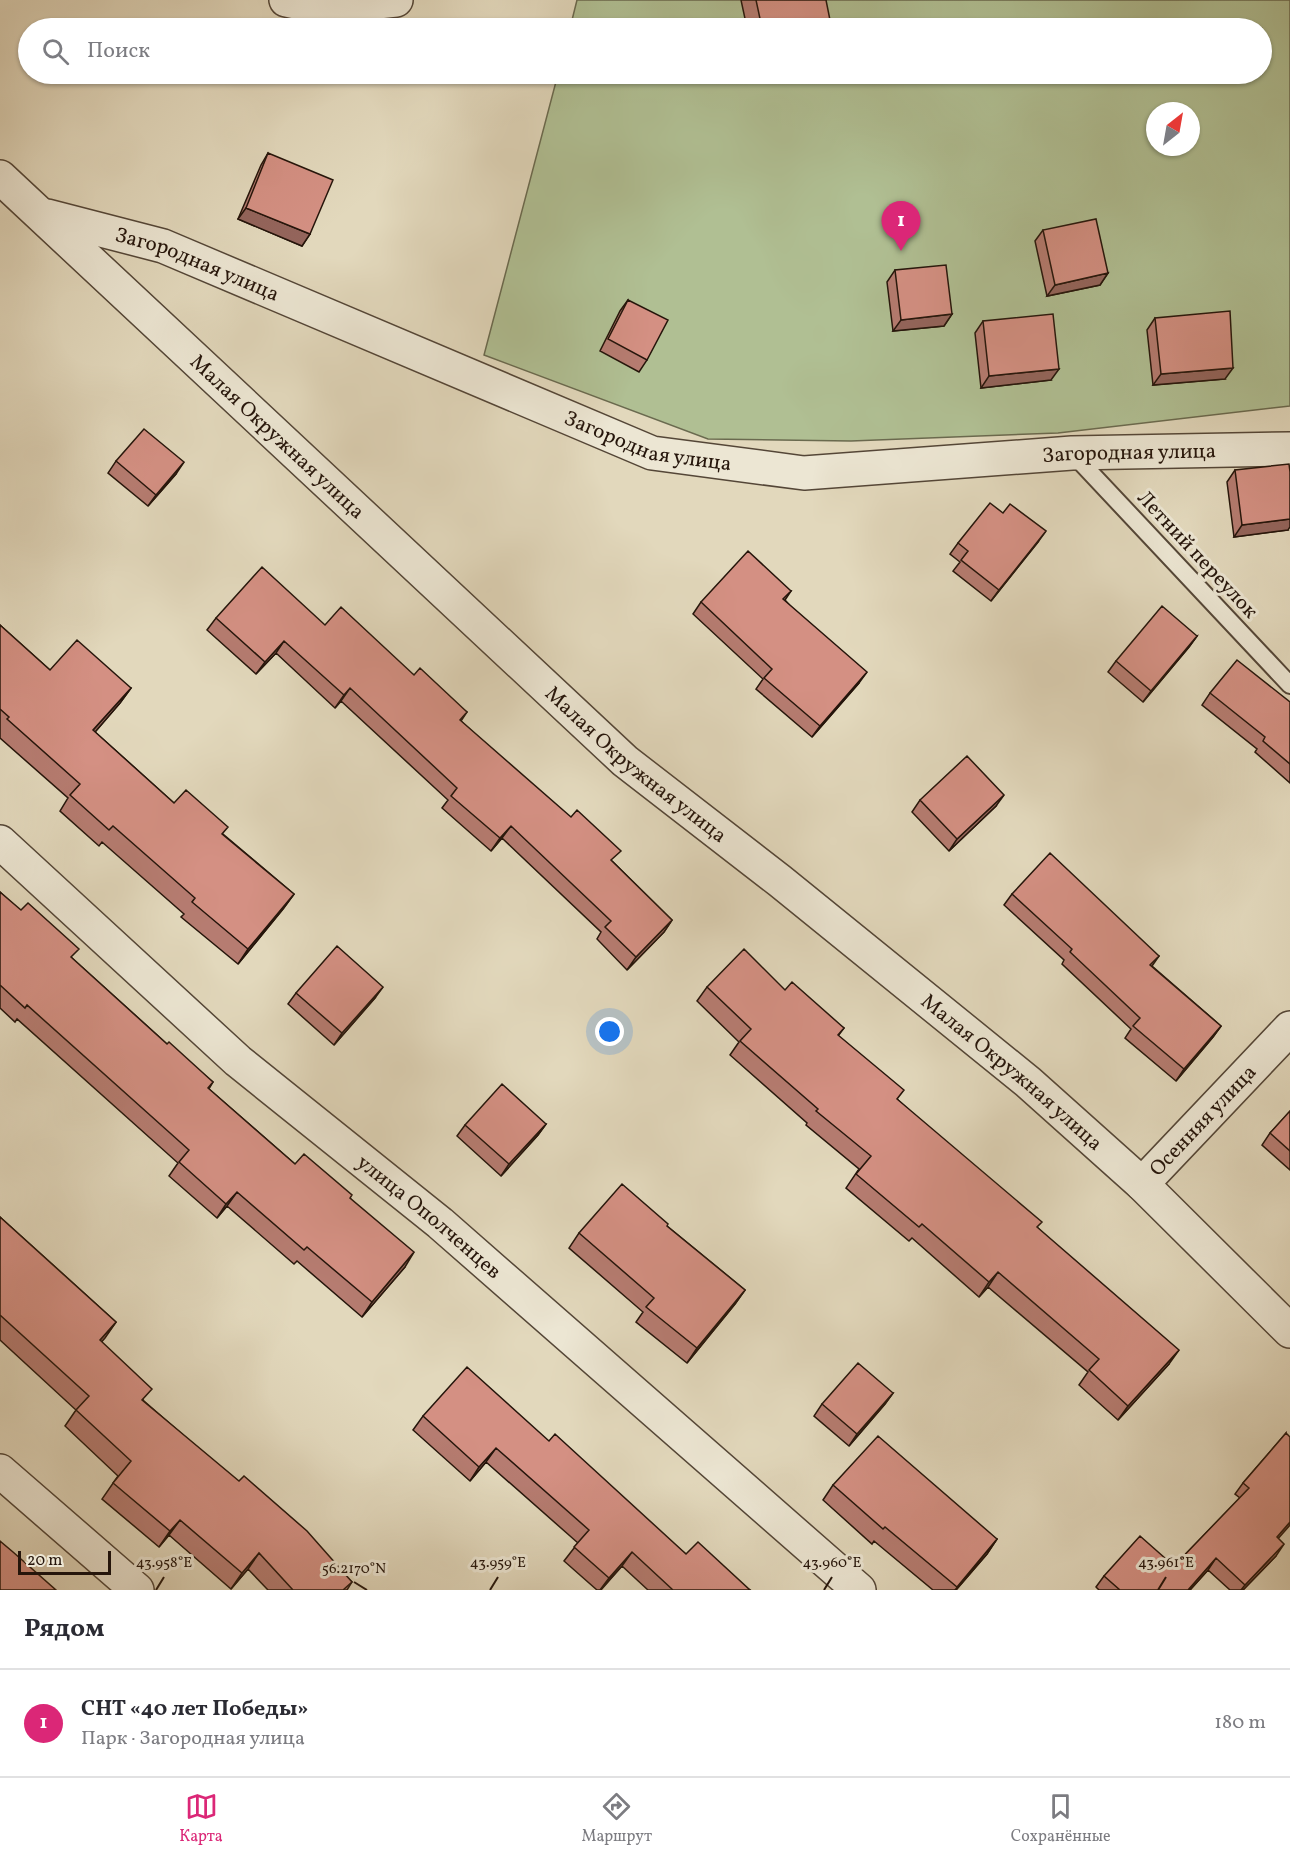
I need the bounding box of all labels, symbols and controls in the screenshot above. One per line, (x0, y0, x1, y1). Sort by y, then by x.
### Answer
search box (18, 18, 1272, 84)
icon: search (39, 35, 72, 68)
text: Поиск (87, 36, 150, 67)
north arrow (1146, 102, 1200, 156)
pin: 1 (882, 202, 920, 251)
street label: Загородная улица (112, 221, 283, 310)
street label: Малая Окружная улица (183, 348, 371, 527)
street label: Загородная улица (559, 404, 733, 479)
street label: Загородная улица (1041, 437, 1216, 471)
street label: Летний переулок (1130, 485, 1264, 625)
street label: Малая Окружная улица (538, 680, 732, 851)
street label: Малая Окружная улица (914, 988, 1108, 1158)
your location (595, 1017, 624, 1046)
street label: Осенняя улица (1143, 1059, 1264, 1184)
street label: улица Ополченцев (350, 1149, 507, 1286)
scale bar (18, 1548, 111, 1576)
text: 20 m (27, 1550, 62, 1572)
text: 43.958°E (136, 1553, 192, 1574)
text: 43.959°E (470, 1553, 526, 1574)
text: 43.960°E (803, 1553, 861, 1574)
text: 43.961°E (1138, 1553, 1194, 1574)
text: 56.2170°N (322, 1559, 386, 1580)
text: Рядом (24, 1611, 104, 1647)
text: СНТ «40 лет Победы» (81, 1694, 309, 1725)
text: 1 (39, 1709, 48, 1737)
text: 180 m (1214, 1709, 1266, 1737)
text: Парк · Загородная улица (81, 1725, 305, 1753)
tab: Карта (179, 1790, 223, 1848)
tab: Маршрут (582, 1790, 652, 1848)
tab: Сохранённые (1011, 1790, 1111, 1848)

